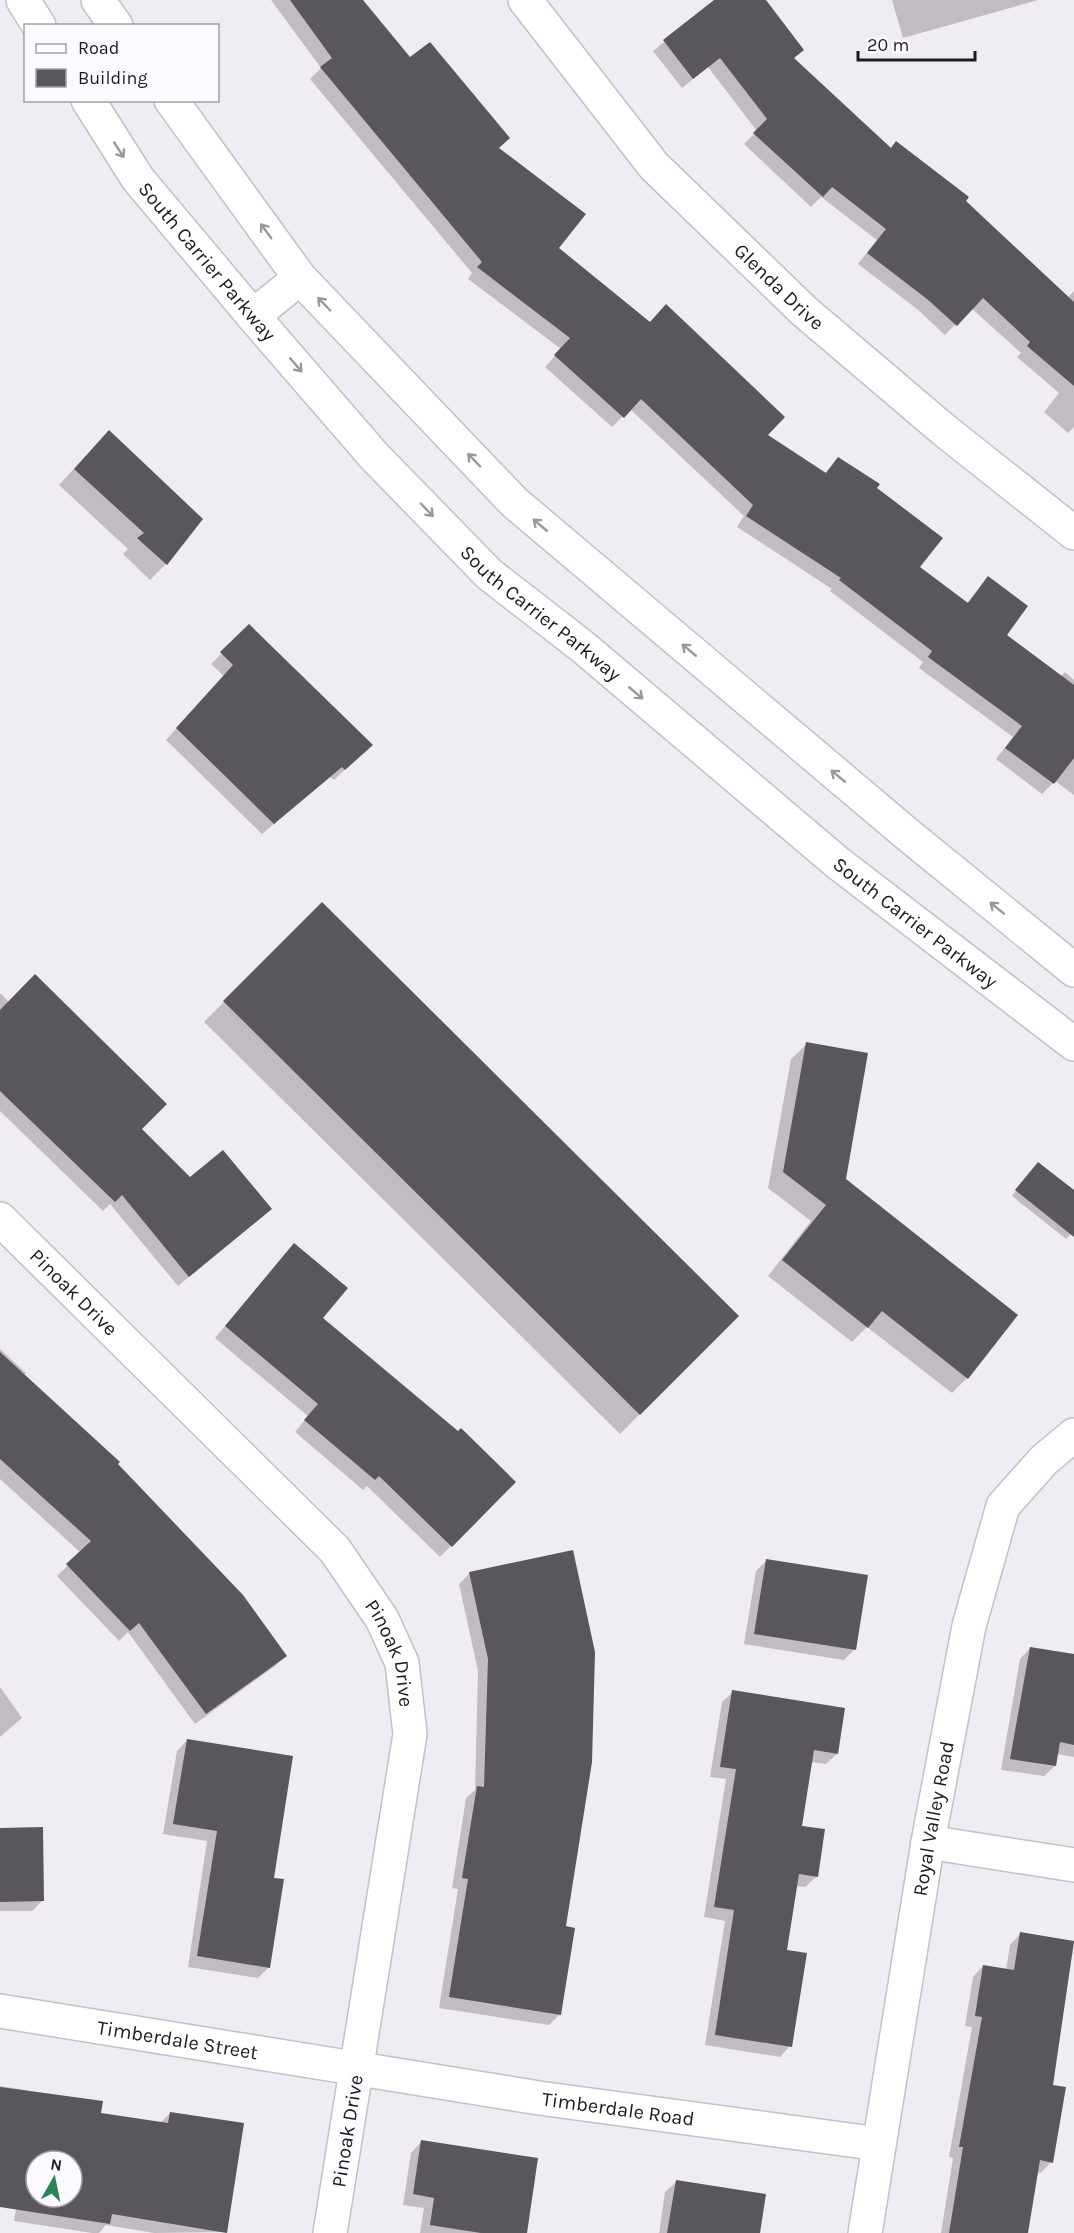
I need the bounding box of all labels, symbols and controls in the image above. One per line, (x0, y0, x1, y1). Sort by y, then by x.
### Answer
legend (24, 24, 219, 102)
scale bar (858, 24, 975, 62)
text: 20 m (867, 34, 909, 56)
text: Road (78, 37, 119, 59)
text: Building (78, 67, 148, 89)
one-way arrow (113, 141, 125, 158)
street label: South Carrier Parkway (133, 177, 280, 346)
one-way arrow (260, 223, 272, 239)
street label: Glenda Drive (729, 239, 828, 335)
one-way arrow (317, 296, 332, 311)
one-way arrow (289, 357, 303, 372)
one-way arrow (467, 453, 481, 468)
one-way arrow (419, 502, 434, 517)
one-way arrow (532, 518, 548, 531)
street label: South Carrier Parkway (456, 541, 625, 686)
one-way arrow (681, 644, 697, 657)
one-way arrow (628, 687, 644, 700)
one-way arrow (831, 769, 846, 783)
street label: South Carrier Parkway (828, 853, 1002, 993)
one-way arrow (989, 901, 1005, 914)
street label: Pinoak Drive (25, 1244, 122, 1341)
street label: Pinoak Drive (360, 1595, 418, 1708)
street label: Royal Valley Road (908, 1739, 959, 1898)
street label: Timberdale Street (96, 2016, 260, 2065)
street label: Pinoak Drive (327, 2073, 368, 2189)
street label: Timberdale Road (541, 2088, 696, 2131)
north arrow (24, 2149, 84, 2209)
text: N (49, 2154, 63, 2175)

